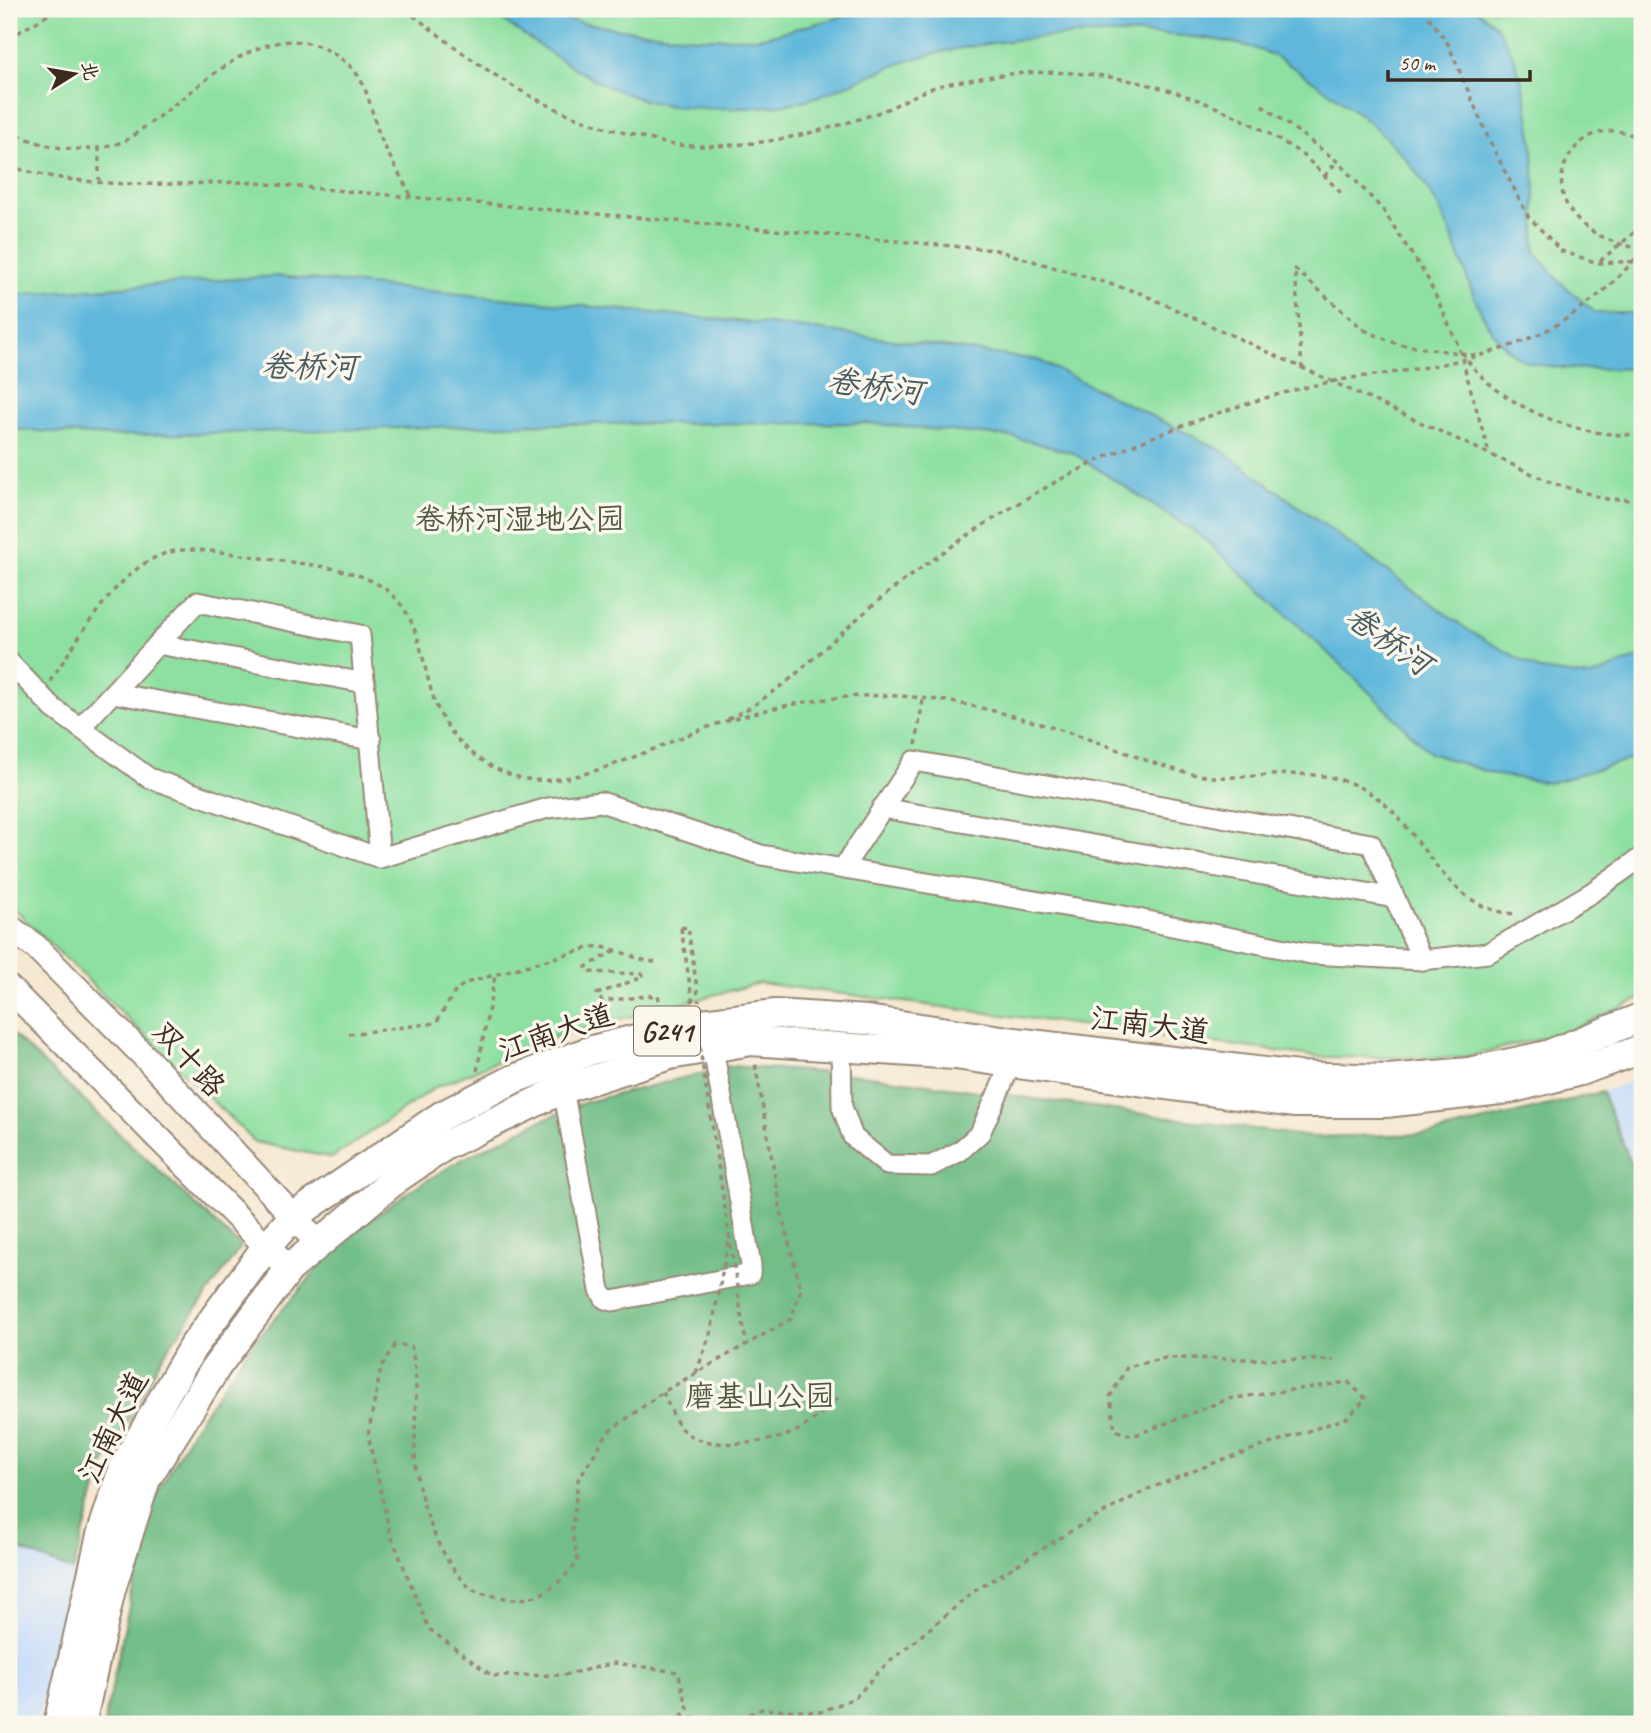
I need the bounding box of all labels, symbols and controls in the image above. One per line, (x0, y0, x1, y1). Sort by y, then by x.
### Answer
north arrow (38, 38, 108, 108)
scale bar (1388, 38, 1530, 82)
text: 50 m (1399, 50, 1437, 76)
text: 北 (76, 59, 103, 83)
water label: 卷桥河 (261, 345, 362, 388)
water label: 卷桥河 (825, 360, 930, 414)
park label: 卷桥河湿地公园 (415, 500, 625, 538)
water label: 卷桥河 (1338, 596, 1444, 688)
street label: 江南大道 (493, 995, 619, 1069)
street label: 江南大道 (1088, 999, 1212, 1051)
road number: G241 (634, 1006, 700, 1056)
street label: 双十路 (144, 1013, 234, 1105)
street label: 江南大道 (70, 1365, 156, 1489)
park label: 磨基山公园 (685, 1377, 835, 1415)

